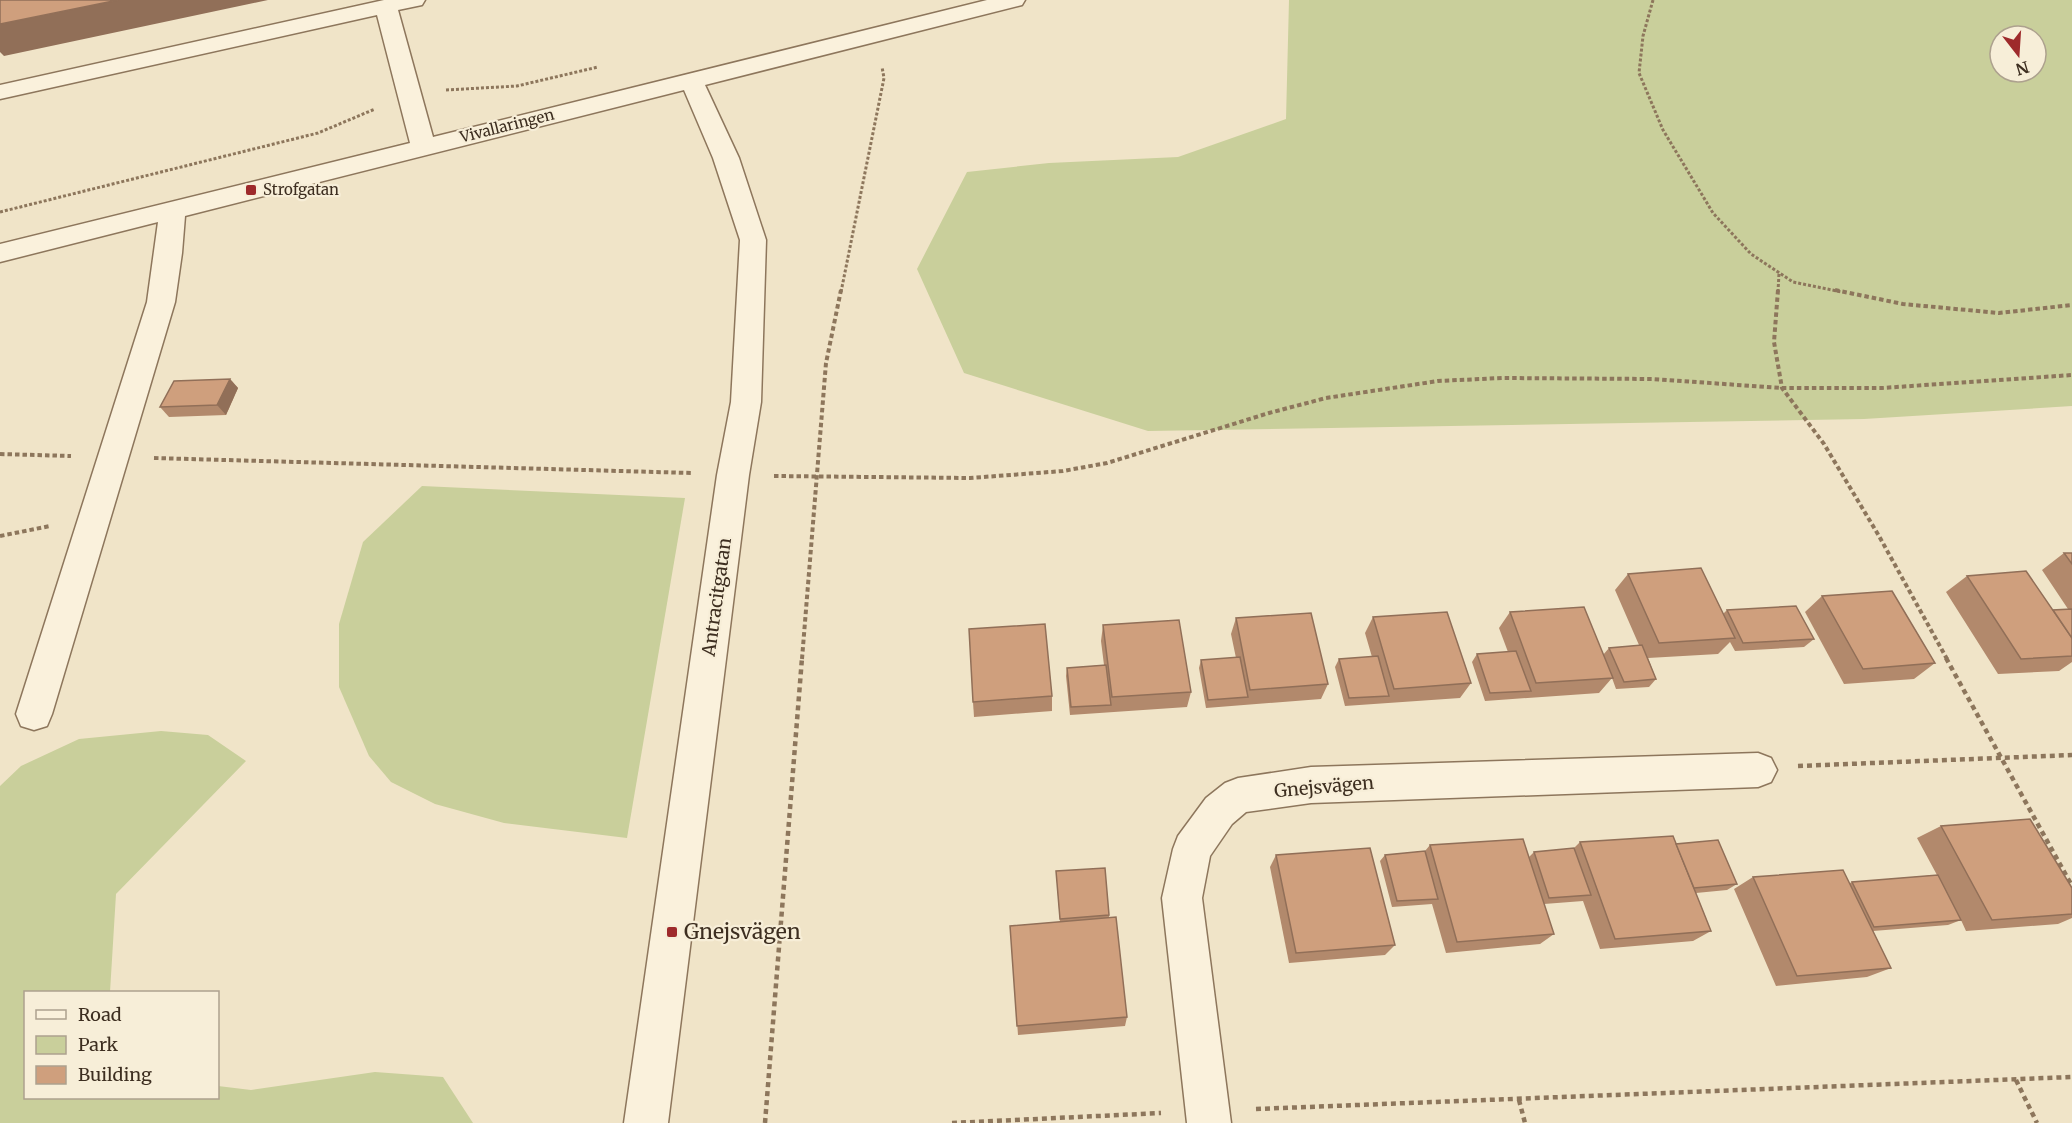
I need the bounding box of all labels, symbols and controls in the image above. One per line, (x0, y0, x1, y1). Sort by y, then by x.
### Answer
north arrow (1988, 24, 2048, 84)
text: N (2013, 57, 2031, 80)
street label: Vivallaringen (457, 105, 556, 147)
place label: Strofgatan (263, 180, 339, 199)
marker: Strofgatan (244, 183, 258, 197)
street label: Antracitgatan (697, 536, 736, 659)
street label: Gnejsvägen (1273, 771, 1375, 802)
place label: Gnejsvägen (684, 918, 801, 945)
marker: Gnejsvägen (665, 925, 679, 939)
legend (24, 991, 219, 1099)
text: Road (78, 1003, 122, 1026)
text: Park (78, 1033, 119, 1056)
text: Building (78, 1063, 152, 1086)

